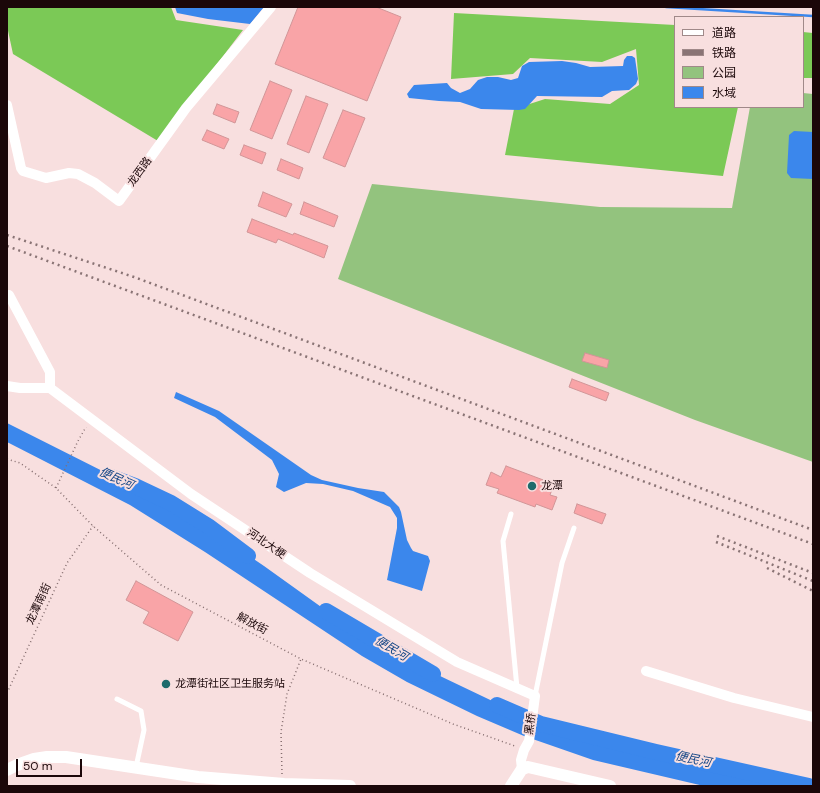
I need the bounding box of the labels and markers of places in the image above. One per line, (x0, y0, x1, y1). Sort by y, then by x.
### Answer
place label: 龙潭 (541, 479, 563, 493)
marker: 龙潭 (526, 480, 538, 492)
place label: 龙潭街社区卫生服务站 (175, 677, 285, 691)
marker: 龙潭街社区卫生服务站 (160, 678, 172, 690)

